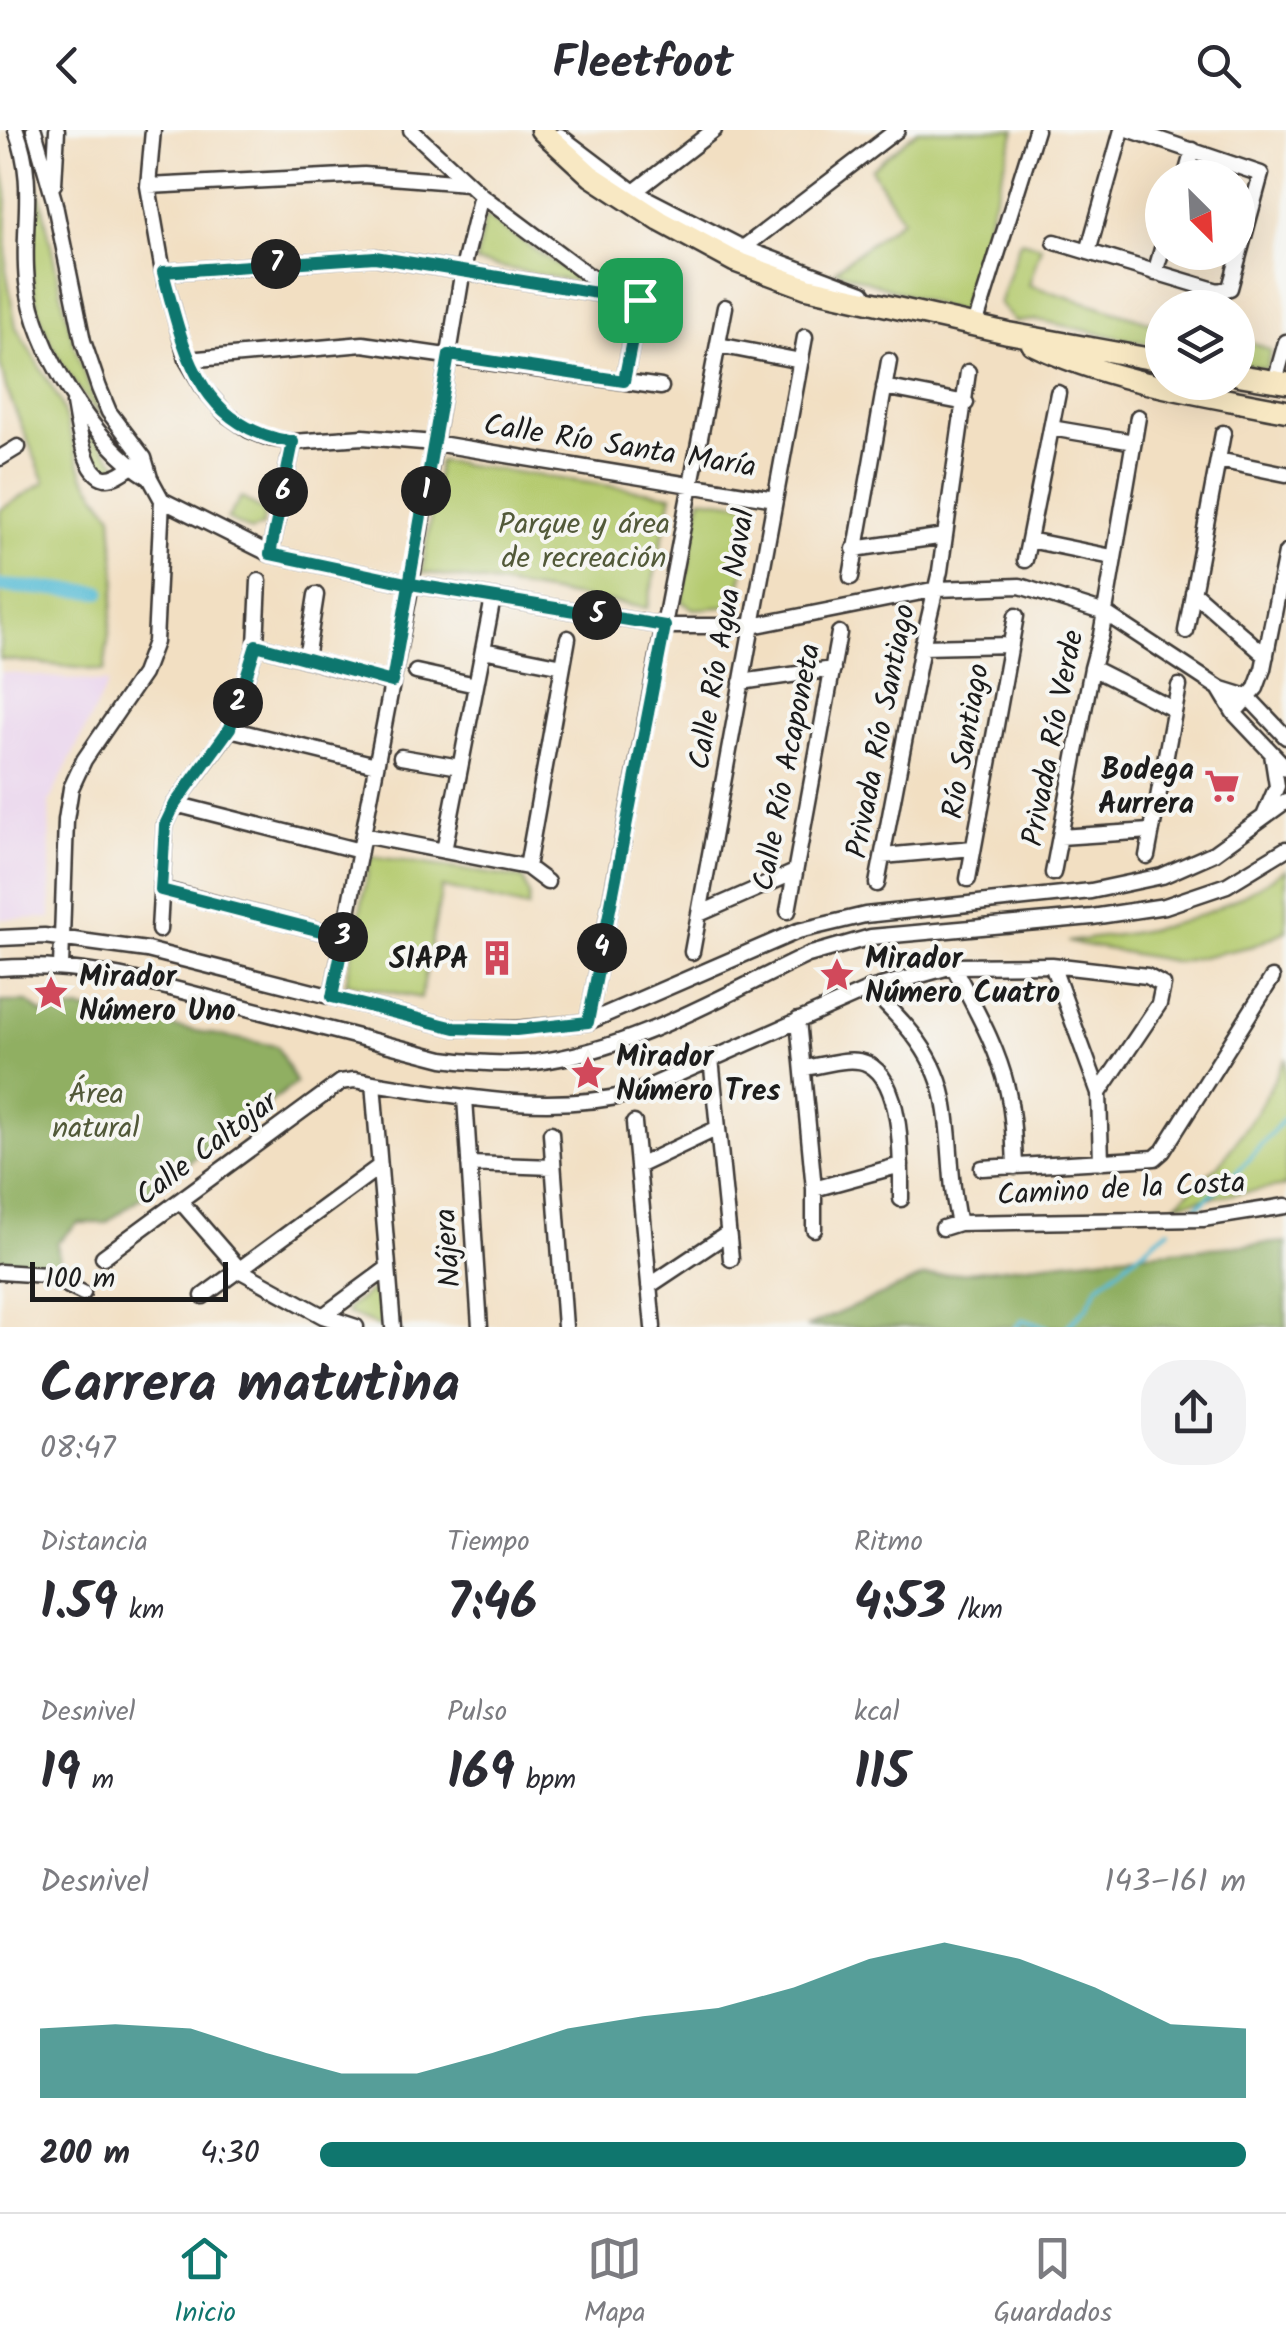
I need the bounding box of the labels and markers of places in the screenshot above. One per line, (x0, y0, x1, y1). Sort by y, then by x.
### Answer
pin: 7 (251, 239, 301, 289)
pin (598, 258, 683, 343)
pin: 1 (401, 466, 451, 516)
pin: 6 (258, 467, 308, 517)
pin: 5 (572, 590, 622, 640)
pin: 2 (213, 678, 263, 728)
place label: Bodega Aurrera (1098, 747, 1194, 829)
supermarket icon: Bodega Aurrera (1203, 767, 1241, 805)
pin: 3 (318, 912, 368, 962)
pin: 4 (577, 923, 627, 973)
place label: SIAPA (389, 936, 469, 984)
place label: Mirador Número Cuatro (865, 936, 1060, 1018)
building icon: SIAPA (478, 939, 516, 977)
place label: Mirador Número Uno (79, 954, 236, 1036)
place icon: Mirador Número Cuatro (818, 956, 856, 994)
place icon: Mirador Número Uno (32, 974, 70, 1012)
place label: Mirador Número Tres (616, 1034, 780, 1116)
place icon: Mirador Número Tres (569, 1054, 607, 1092)

